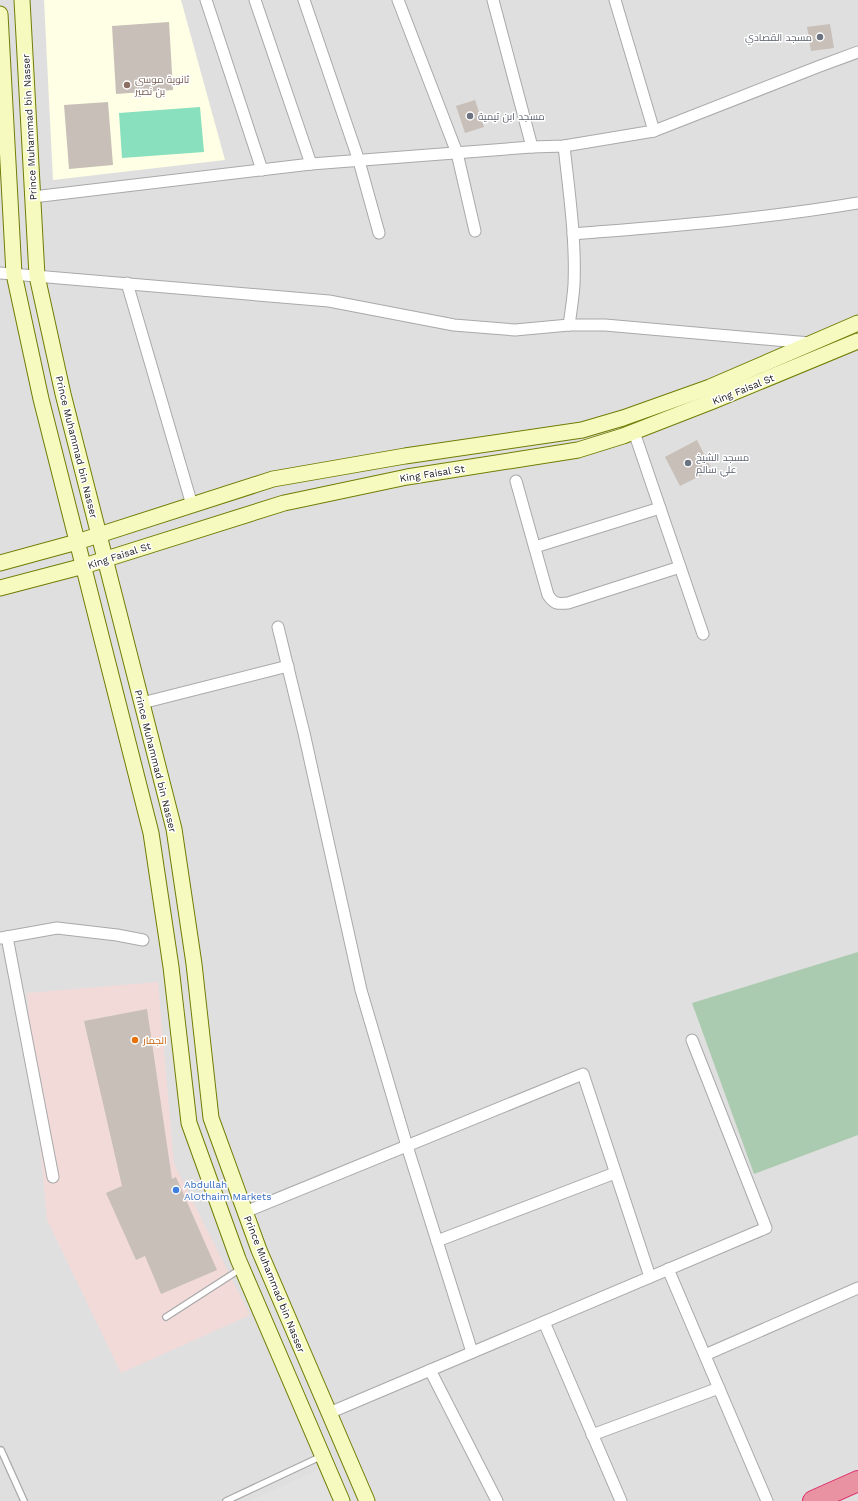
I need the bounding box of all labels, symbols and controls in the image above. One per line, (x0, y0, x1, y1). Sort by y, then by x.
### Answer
place label: مسجد القصادي (745, 32, 812, 45)
marker: مسجد القصادي (815, 32, 825, 42)
street label: Prince Muhammad bin Nasser (20, 54, 39, 200)
place label: ثانوية موسى بن نصير (134, 74, 190, 98)
marker: ثانوية موسى بن نصير (122, 80, 132, 90)
marker: مسجد ابن تيمية (465, 111, 475, 121)
place label: مسجد ابن تيمية (478, 111, 545, 123)
street label: King Faisal St (711, 372, 776, 407)
street label: Prince Muhammad bin Nasser (53, 375, 100, 520)
place label: مسجد الشيخ علي سالم (696, 452, 749, 477)
marker: مسجد الشيخ علي سالم (683, 458, 693, 468)
street label: King Faisal St (399, 463, 466, 484)
street label: King Faisal St (86, 540, 153, 571)
street label: Prince Muhammad bin Nasser (132, 689, 179, 834)
marker: الجمار (130, 1035, 140, 1045)
place label: الجمار (142, 1035, 167, 1046)
place label: Abdullah AlOthaim Markets (184, 1179, 271, 1202)
marker: Abdullah AlOthaim Markets (171, 1185, 181, 1195)
street label: Prince Muhammad bin Nasser (242, 1214, 307, 1354)

